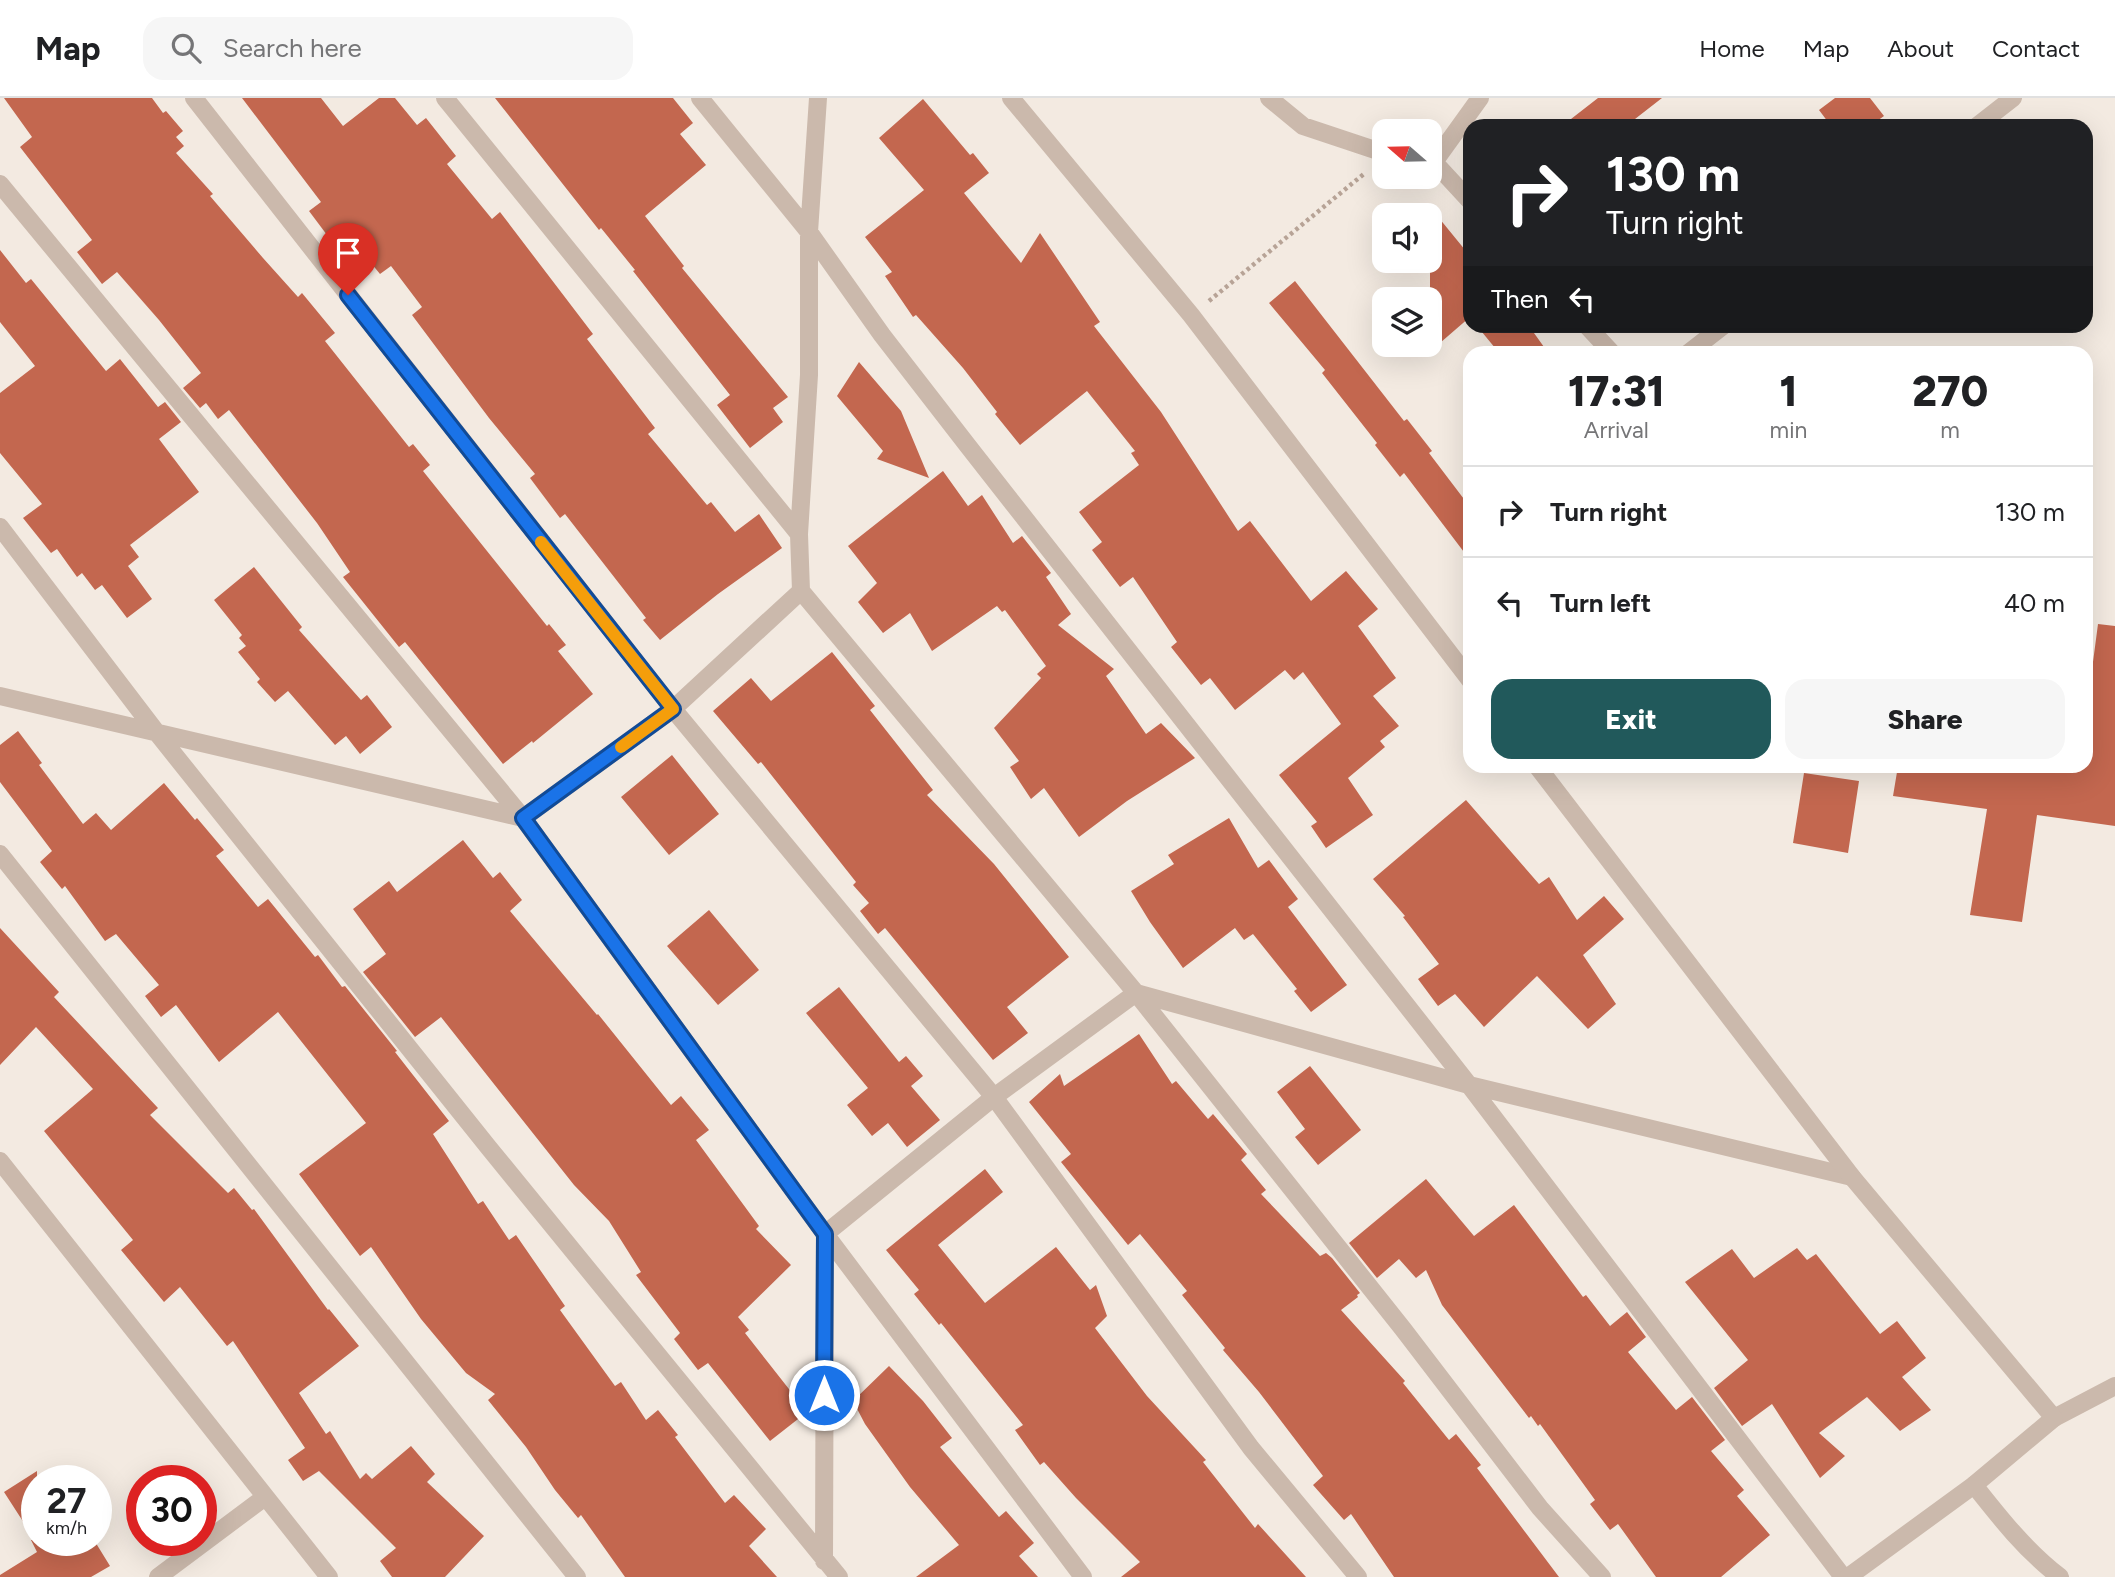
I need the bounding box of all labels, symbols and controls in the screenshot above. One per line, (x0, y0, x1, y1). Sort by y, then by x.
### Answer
search box (143, 17, 633, 80)
text: Map (35, 29, 101, 68)
icon: search (167, 29, 205, 67)
text: Search here (223, 32, 362, 64)
text: Home (1699, 34, 1765, 63)
text: Map (1803, 34, 1849, 63)
text: About (1887, 34, 1954, 63)
text: Contact (1992, 34, 2080, 63)
north arrow (1372, 119, 1442, 189)
map controls (1372, 119, 1442, 357)
text: 130 m (1606, 144, 1740, 203)
icon: right (1491, 147, 1582, 238)
button: sound (1372, 203, 1442, 273)
text: Turn right (1606, 204, 1744, 242)
pin (318, 223, 378, 295)
icon: arrive (329, 234, 367, 272)
icon: left (1563, 280, 1601, 318)
text: Then (1491, 283, 1549, 315)
button: layers (1372, 287, 1442, 357)
text: 17:31 (1568, 366, 1665, 417)
text: 1 (1779, 366, 1797, 417)
text: 270 (1912, 366, 1988, 417)
text: Arrival (1584, 416, 1649, 444)
text: min (1770, 416, 1807, 444)
text: m (1940, 416, 1960, 444)
icon: right (1491, 493, 1529, 531)
text: Turn right (1550, 496, 1667, 528)
text: 130 m (1995, 496, 2065, 528)
icon: left (1491, 584, 1529, 622)
text: Turn left (1550, 587, 1651, 619)
text: 40 m (2004, 587, 2065, 619)
button: Exit (1491, 679, 1771, 759)
button: Share (1785, 679, 2065, 759)
position arrow (787, 1358, 861, 1432)
speed limit sign: 30 (126, 1465, 217, 1556)
text: 27 (47, 1480, 86, 1522)
text: km/h (46, 1517, 87, 1539)

